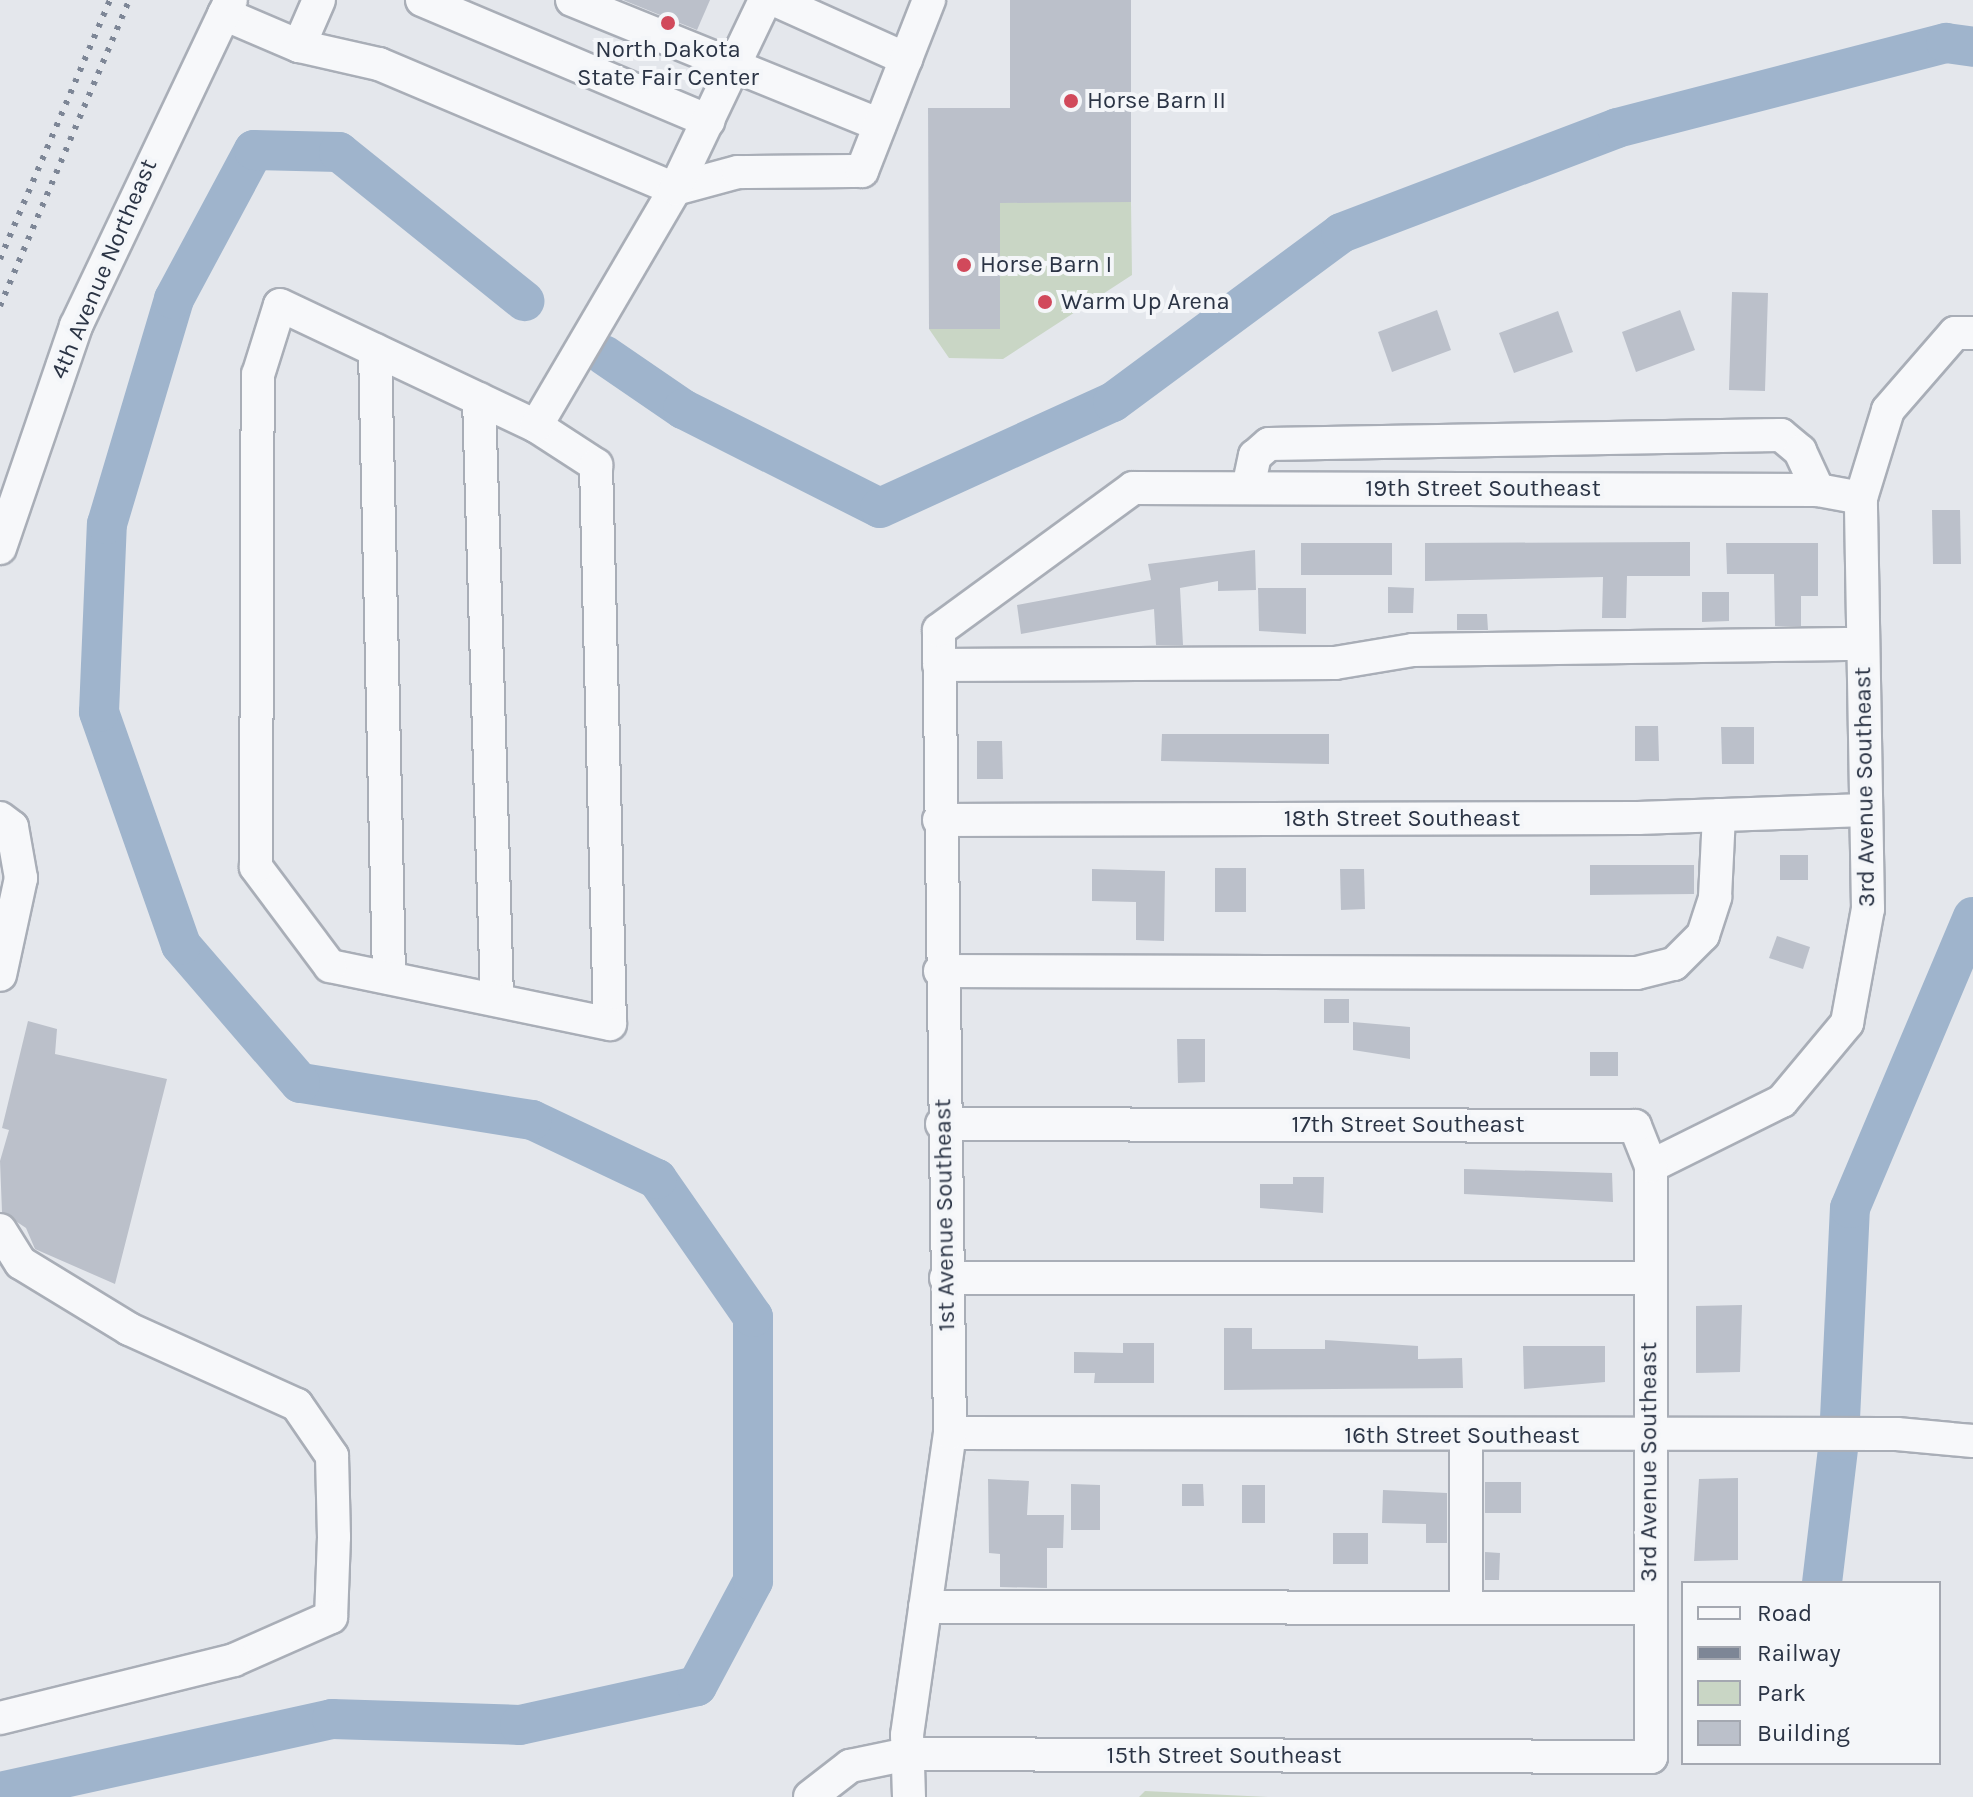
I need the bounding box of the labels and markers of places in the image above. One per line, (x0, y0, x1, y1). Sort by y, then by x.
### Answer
marker: North Dakota State Fair Center (659, 14, 677, 32)
place label: North Dakota State Fair Center (577, 36, 759, 92)
place label: Horse Barn II (1087, 87, 1226, 115)
marker: Horse Barn II (1062, 92, 1080, 110)
place label: Horse Barn I (980, 251, 1112, 279)
marker: Horse Barn I (955, 256, 973, 274)
place label: Warm Up Arena (1061, 288, 1230, 316)
marker: Warm Up Arena (1036, 293, 1054, 311)

